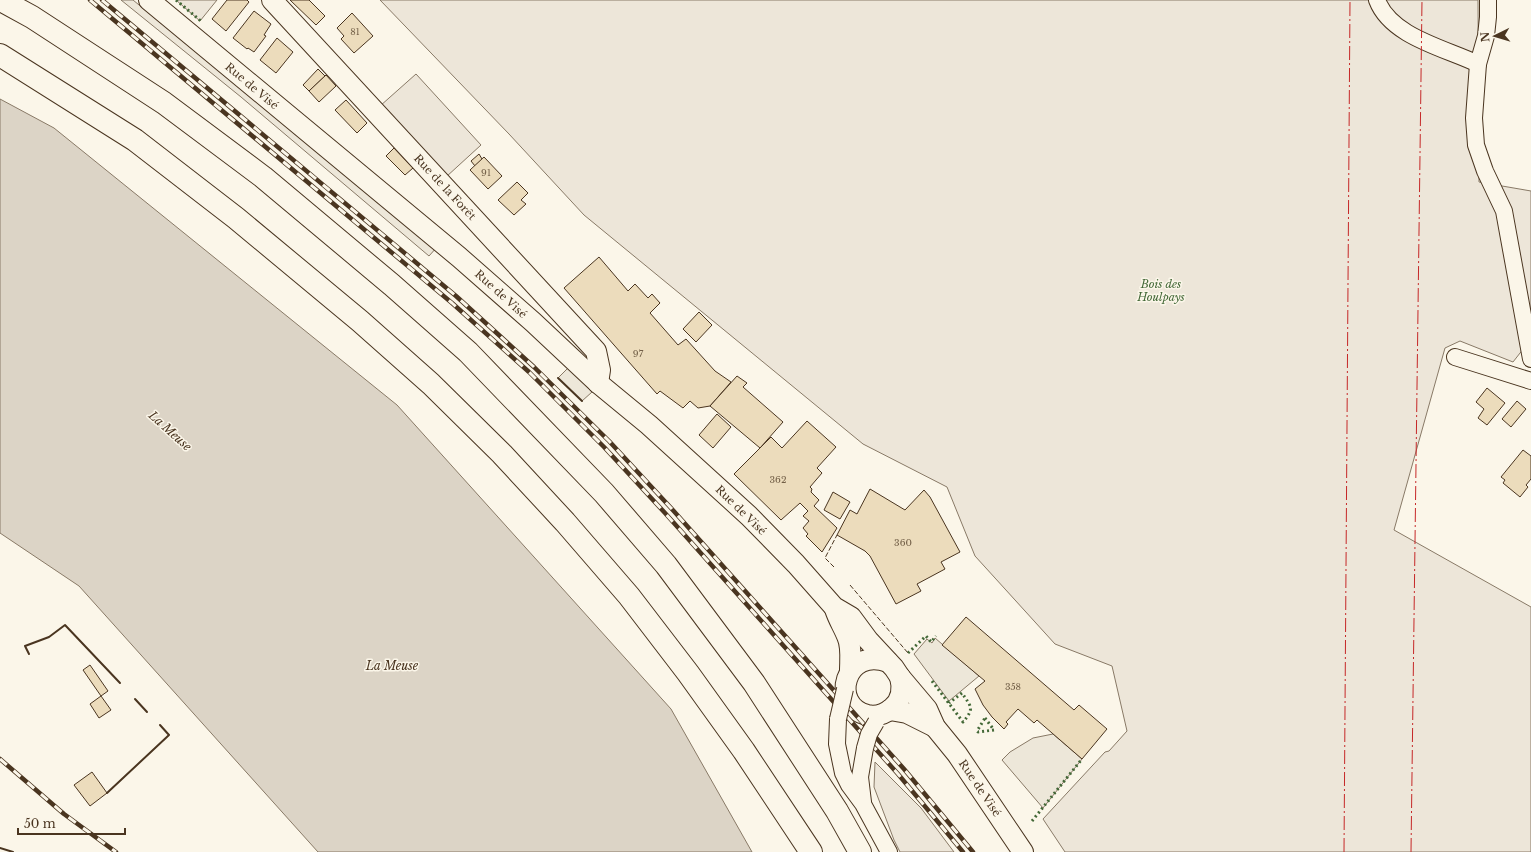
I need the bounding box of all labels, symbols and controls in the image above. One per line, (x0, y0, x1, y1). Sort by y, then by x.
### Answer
north arrow (1475, 16, 1515, 56)
house number: 81 (350, 26, 360, 37)
text: N (1478, 30, 1492, 43)
street label: Rue de Visé (222, 60, 282, 112)
street label: Rue de la Forêt (411, 151, 480, 223)
house number: 91 (481, 167, 491, 178)
street label: Rue de Visé (472, 267, 530, 321)
park label: Bois des Houlpays (1136, 277, 1185, 304)
house number: 97 (633, 348, 644, 359)
water label: La Meuse (145, 407, 195, 454)
house number: 362 (770, 474, 786, 485)
street label: Rue de Visé (713, 482, 769, 538)
house number: 360 (894, 537, 912, 548)
water label: La Meuse (365, 658, 419, 673)
house number: 358 (1005, 681, 1021, 692)
street label: Rue de Visé (956, 757, 1004, 819)
scale bar (18, 810, 125, 836)
text: 50 m (24, 816, 56, 831)

